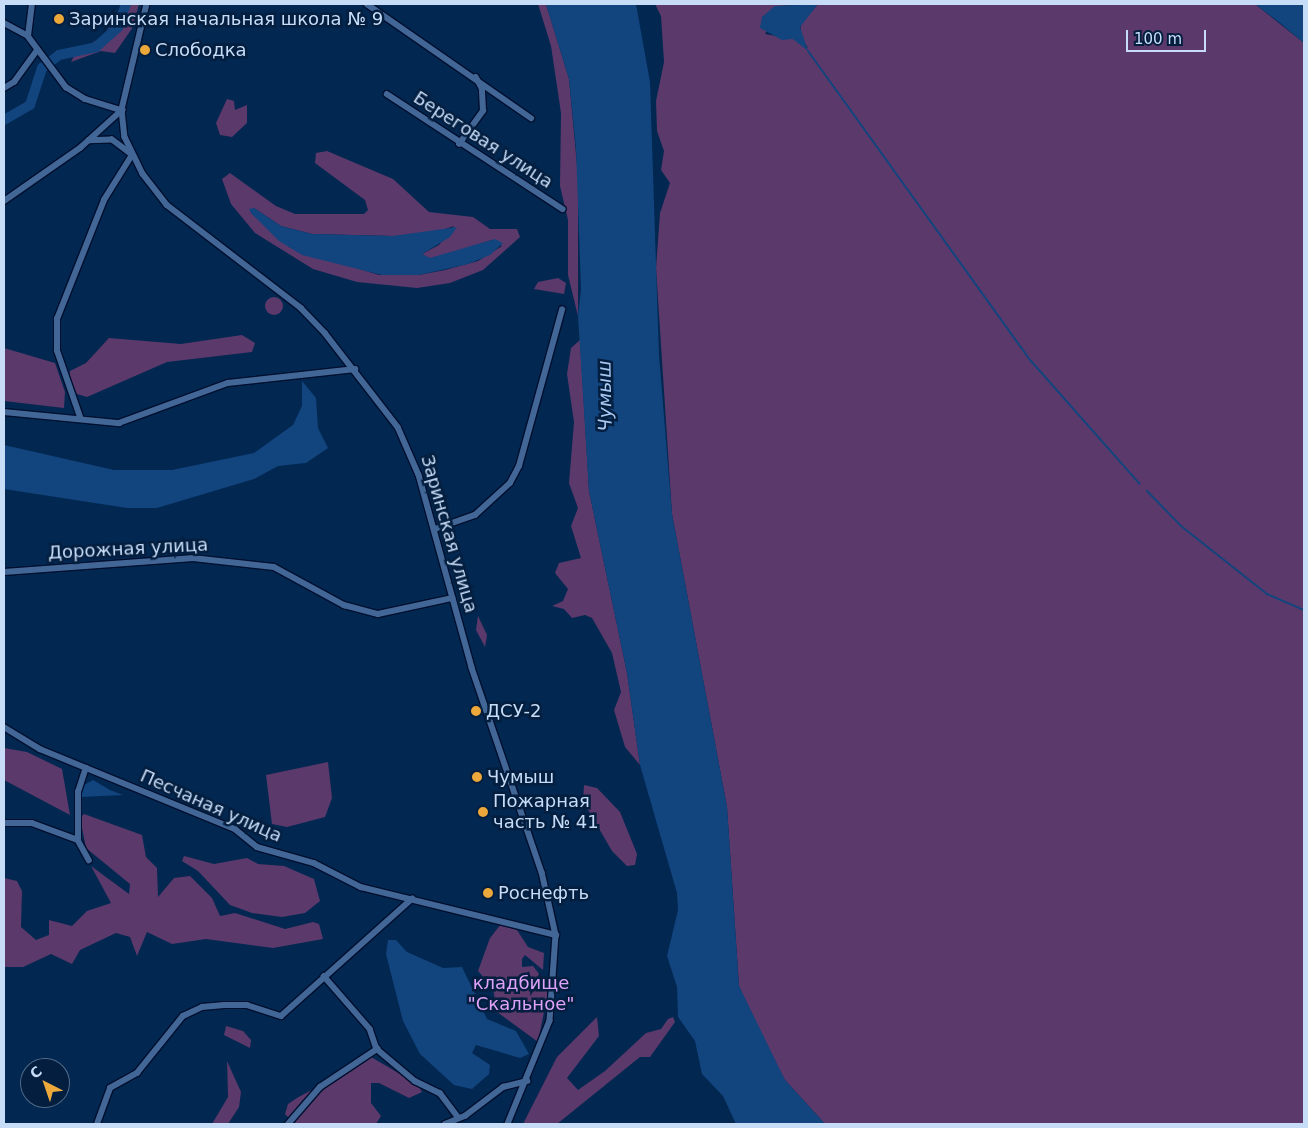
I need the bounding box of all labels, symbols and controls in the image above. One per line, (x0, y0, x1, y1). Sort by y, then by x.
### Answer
place label: Заринская начальная школа № 9 (69, 8, 383, 30)
marker: Заринская начальная школа № 9 (53, 13, 65, 25)
scale bar (1128, 20, 1208, 52)
text: 100 m (1134, 30, 1182, 48)
place label: Слободка (155, 39, 247, 61)
marker: Слободка (139, 44, 151, 56)
street label: Береговая улица (409, 87, 557, 193)
water label: Чумыш (593, 360, 617, 432)
street label: Заринская улица (416, 453, 482, 615)
street label: Дорожная улица (47, 534, 209, 564)
place label: ДСУ-2 (486, 700, 542, 722)
marker: ДСУ-2 (470, 705, 482, 717)
street label: Песчаная улица (137, 765, 285, 847)
place label: Чумыш (487, 766, 554, 788)
marker: Чумыш (471, 771, 483, 783)
place label: Пожарная часть № 41 (493, 791, 599, 834)
marker: Пожарная часть № 41 (477, 806, 489, 818)
place label: Роснефть (498, 882, 589, 904)
marker: Роснефть (482, 887, 494, 899)
park label: кладбище "Скальное" (468, 973, 574, 1016)
north arrow (20, 1058, 70, 1108)
text: С (27, 1063, 45, 1082)

